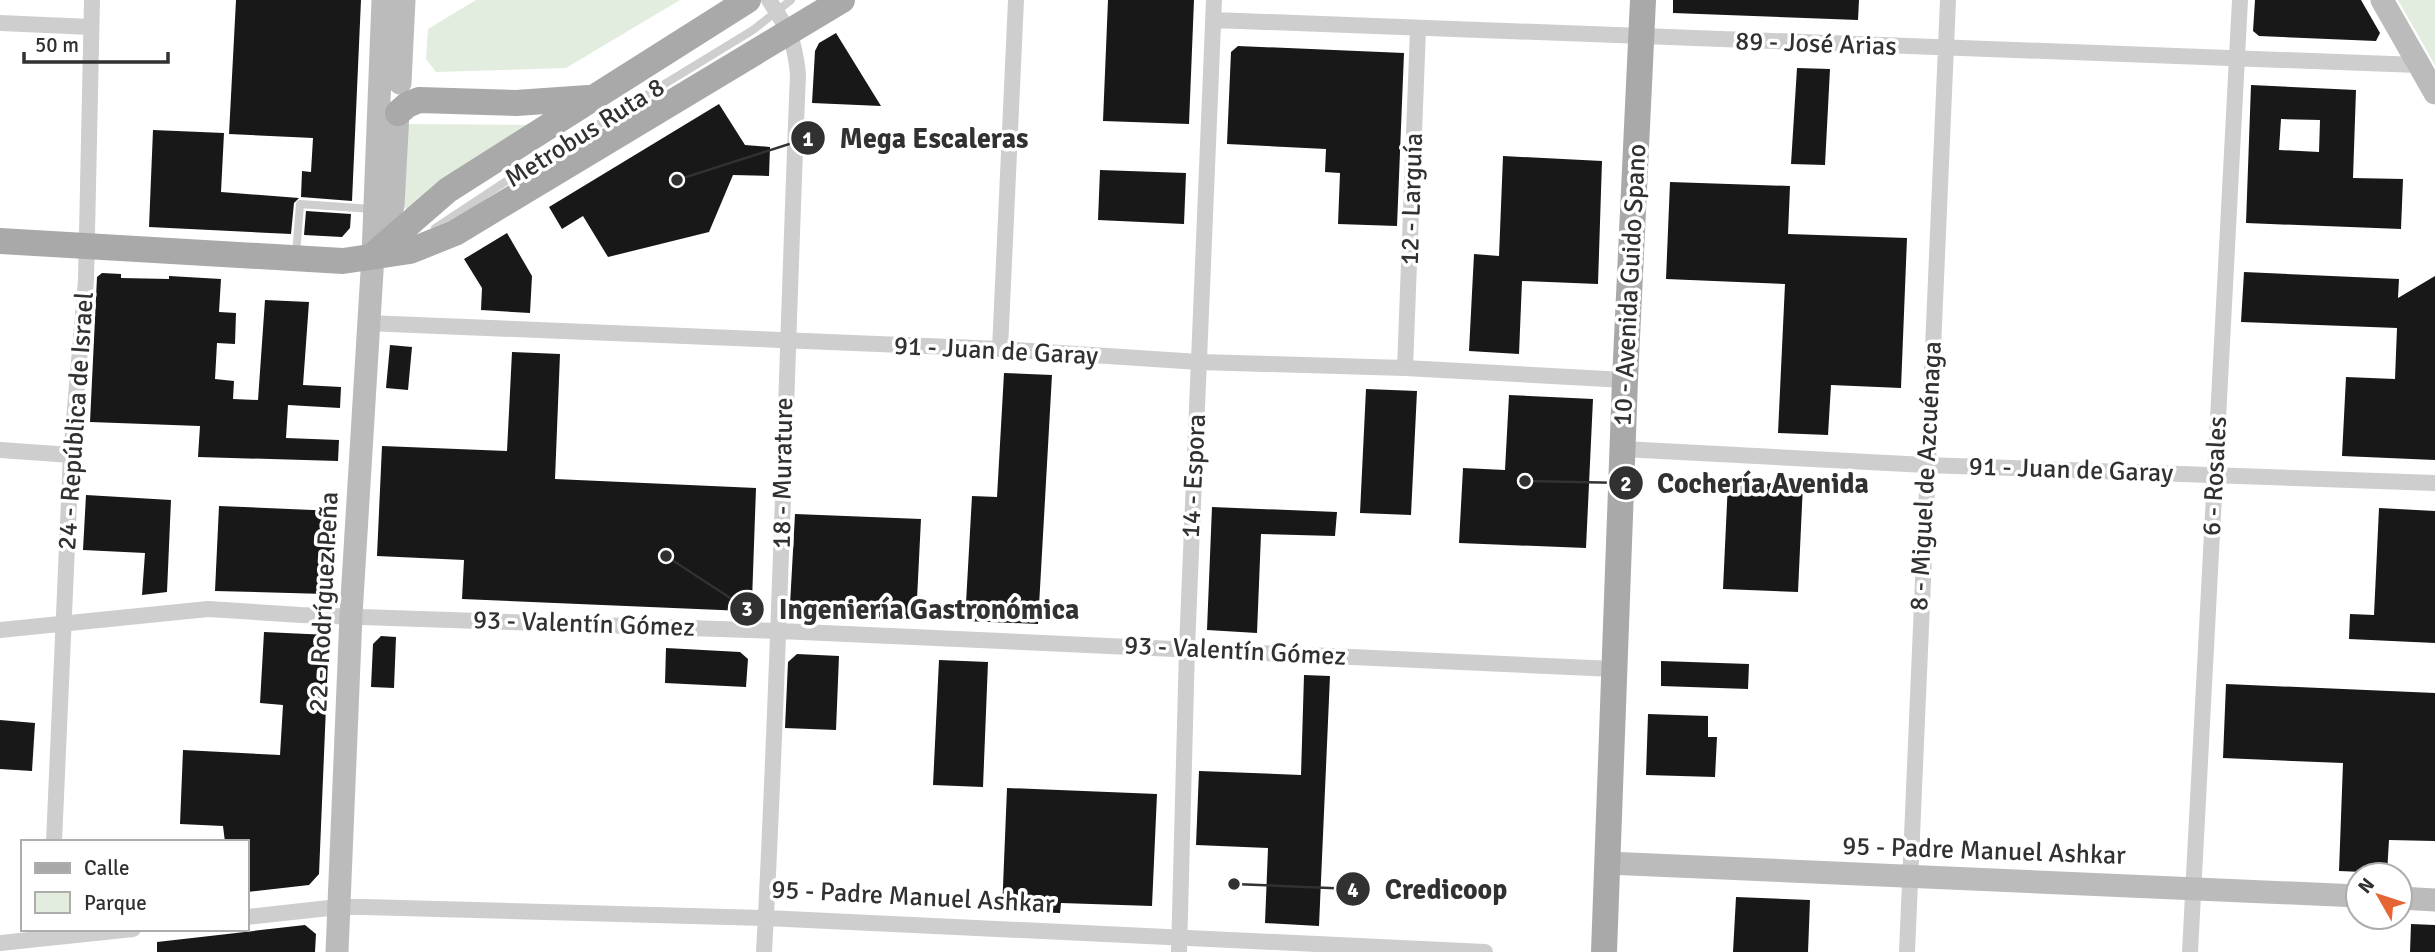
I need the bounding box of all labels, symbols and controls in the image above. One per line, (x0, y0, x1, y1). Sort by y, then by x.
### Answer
scale bar (24, 21, 168, 65)
street label: 89 - José Arias (1735, 25, 1897, 63)
text: 50 m (35, 32, 79, 58)
street label: Metrobus Ruta 8 (499, 71, 671, 195)
callout: Mega Escaleras (791, 114, 1043, 163)
text: Mega Escaleras (840, 122, 1028, 156)
text: 1 (802, 126, 814, 152)
street label: 12 - Larguía (1394, 132, 1430, 266)
street label: 10 - Avenida Guido Spano (1607, 143, 1653, 427)
street label: 24 - República de Israel (51, 291, 101, 551)
street label: 91 - Juan de Garay (893, 330, 1099, 372)
street label: 8 - Miguel de Azcuénaga (1903, 340, 1949, 612)
street label: 18 - Murature (766, 397, 800, 549)
street label: 14 - Espora (1175, 413, 1213, 539)
street label: 6 - Rosales (2196, 415, 2234, 537)
street label: 91 - Juan de Garay (1968, 450, 2174, 490)
callout: Cochería Avenida (1608, 459, 1883, 508)
text: Cochería Avenida (1657, 467, 1869, 501)
text: 2 (1620, 471, 1632, 497)
street label: 22 - Rodríguez Peña (302, 491, 346, 713)
callout: Ingeniería Gastronómica (730, 584, 1093, 633)
text: Ingeniería Gastronómica (779, 593, 1079, 627)
text: 3 (741, 596, 753, 622)
street label: 93 - Valentín Gómez (472, 604, 696, 644)
street label: 93 - Valentín Gómez (1123, 629, 1347, 673)
street label: 95 - Padre Manuel Ashkar (1842, 830, 2127, 872)
legend (21, 840, 248, 931)
text: Calle (84, 855, 130, 881)
north arrow (2344, 861, 2414, 931)
callout: Credicoop (1336, 865, 1521, 914)
text: Credicoop (1385, 873, 1507, 907)
text: N (2353, 873, 2380, 899)
street label: 95 - Padre Manuel Ashkar (771, 874, 1056, 920)
text: 4 (1347, 877, 1359, 903)
text: Parque (84, 890, 147, 916)

